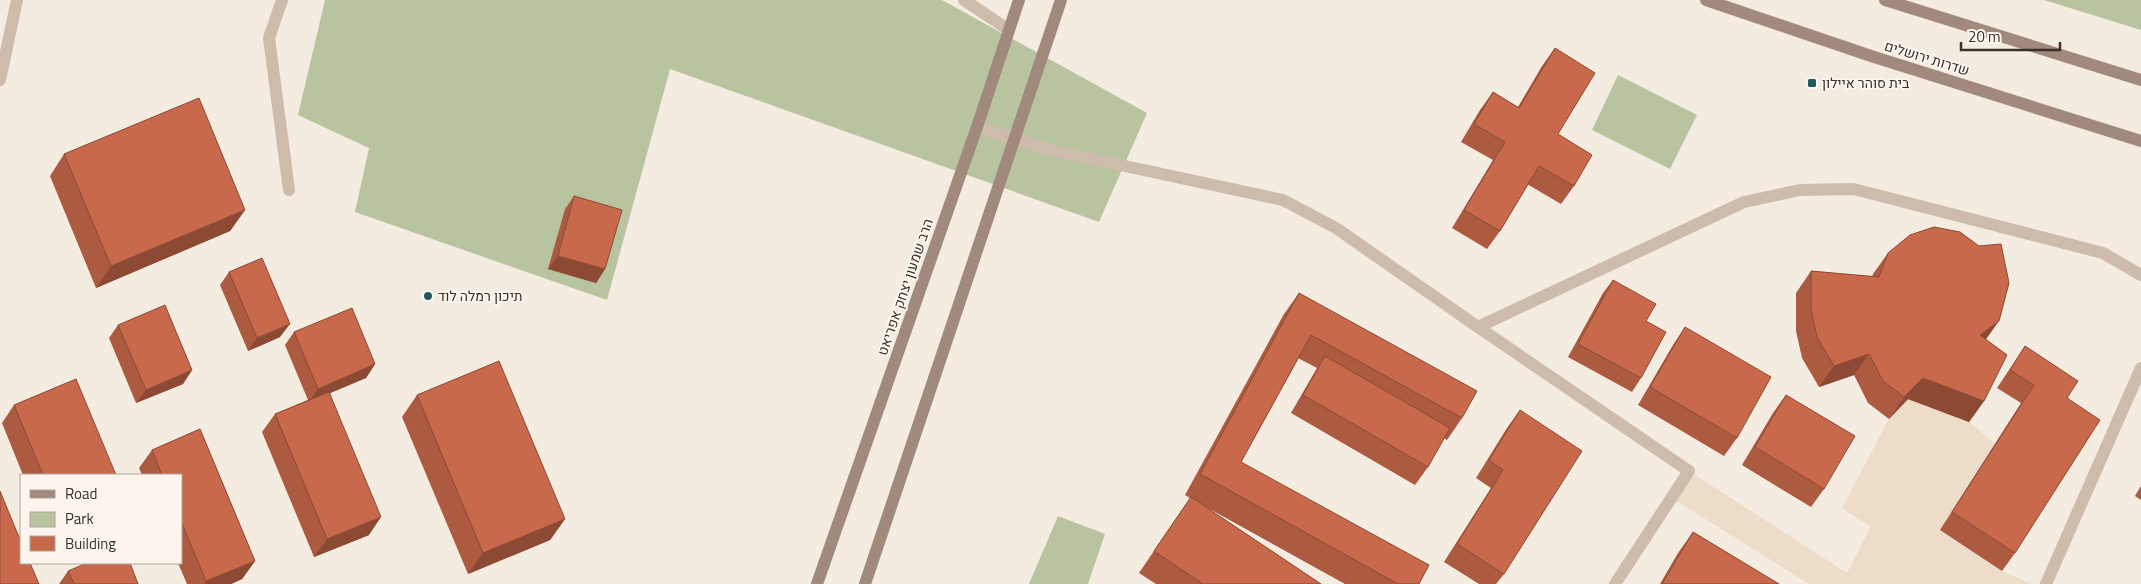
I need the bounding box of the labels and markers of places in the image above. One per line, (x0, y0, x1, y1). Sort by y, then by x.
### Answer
place label: בית סוהר איילון (1822, 72, 1910, 93)
marker: בית סוהר איילון (1806, 77, 1818, 89)
place label: תיכון רמלה לוד (438, 285, 523, 306)
marker: תיכון רמלה לוד (422, 290, 434, 302)

